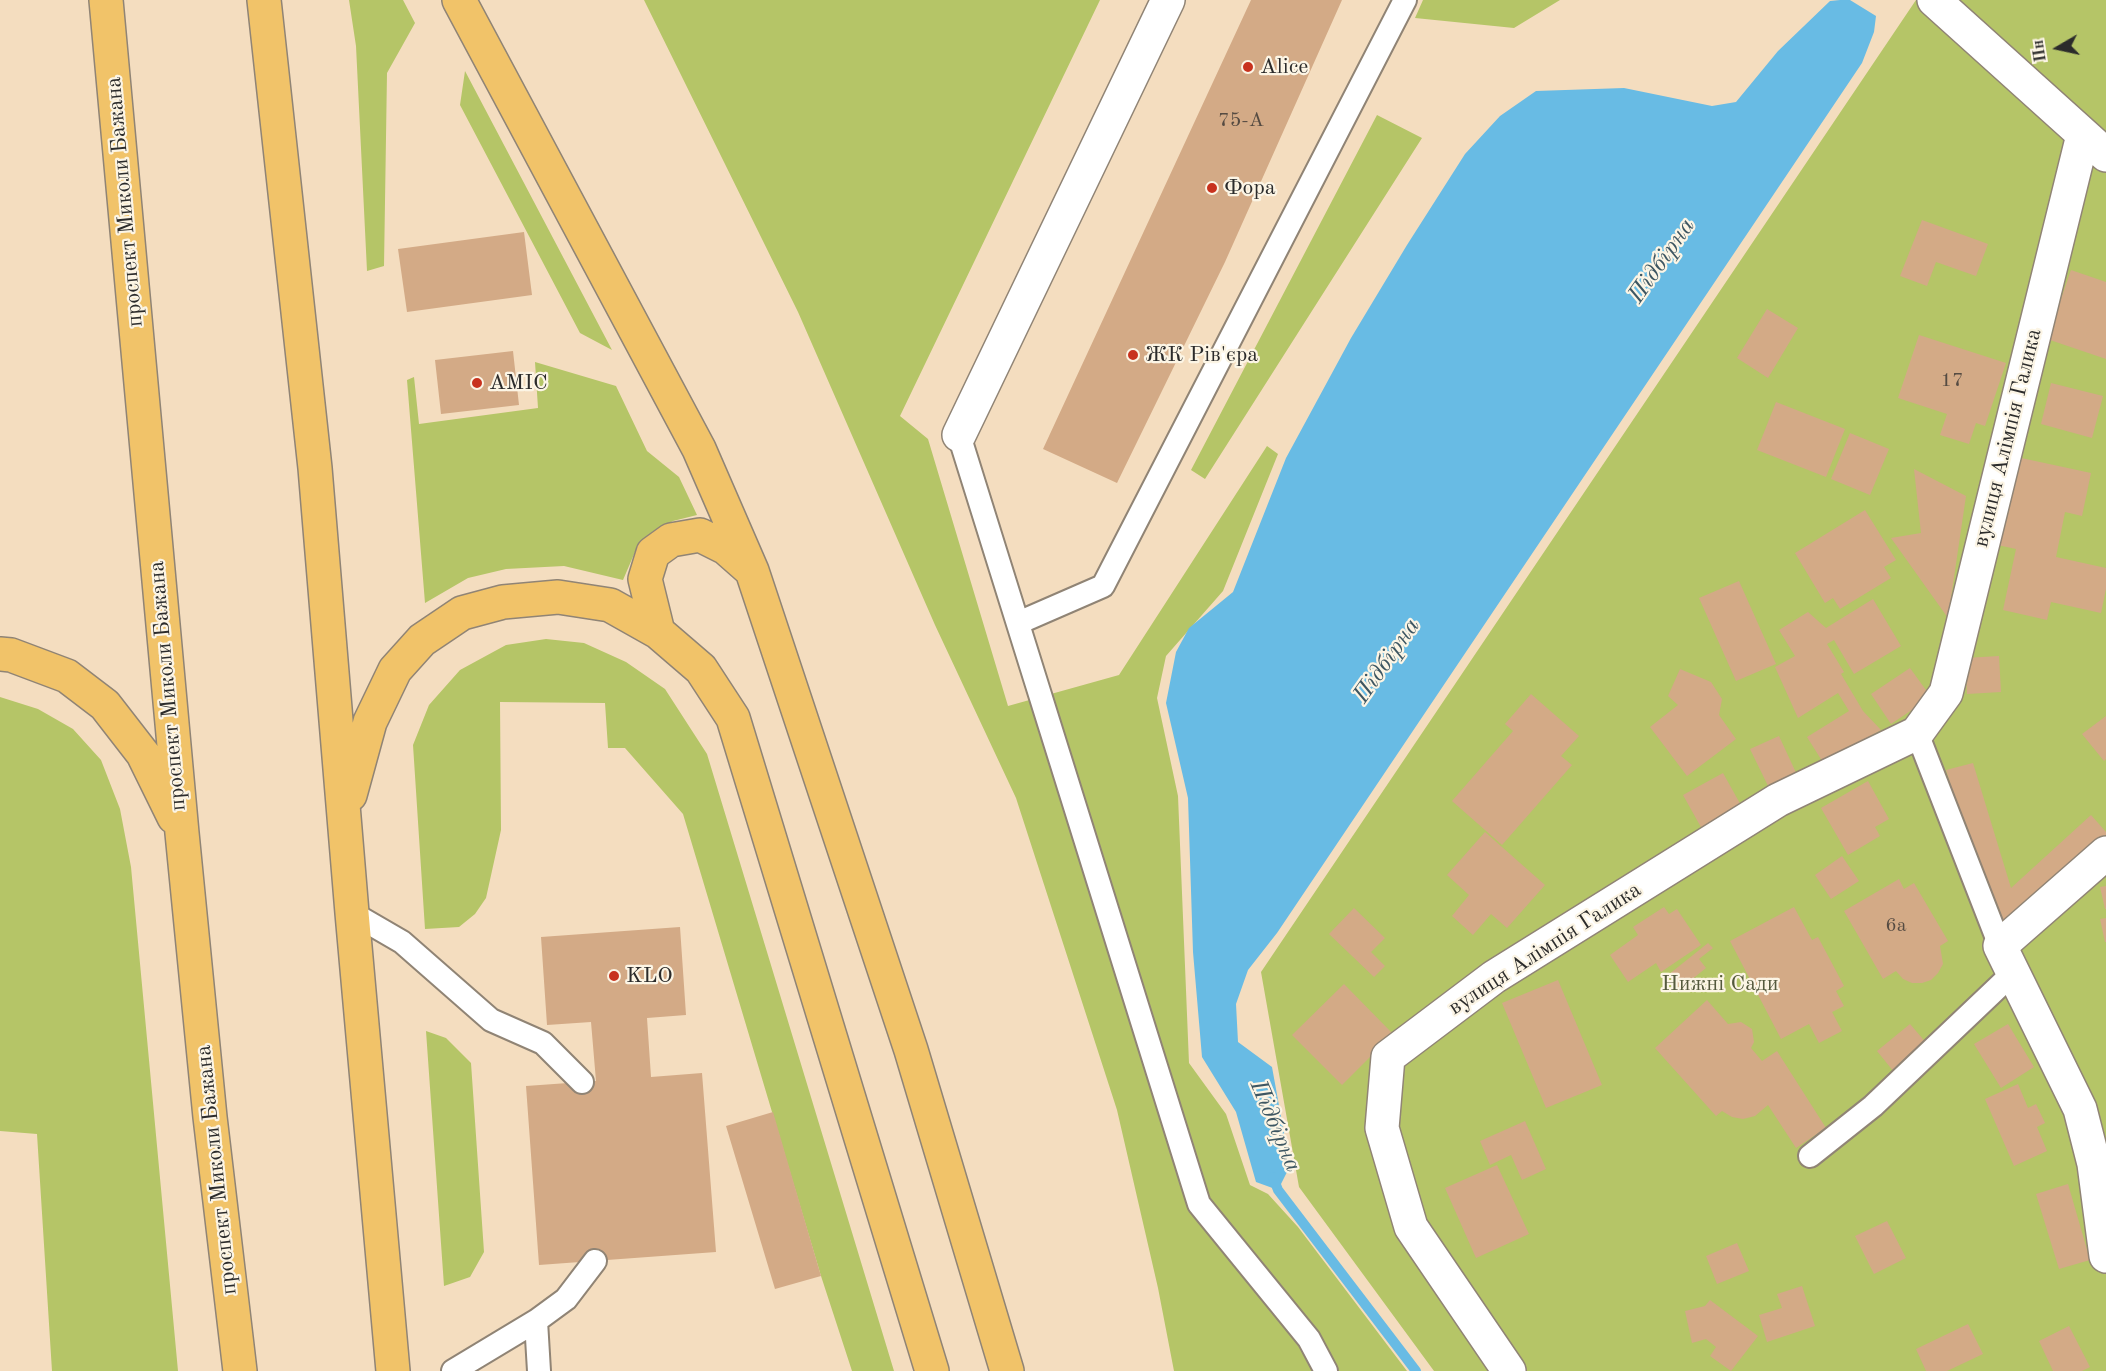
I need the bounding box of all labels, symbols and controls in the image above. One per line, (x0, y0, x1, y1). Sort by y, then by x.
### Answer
north arrow (2028, 18, 2088, 78)
text: Пн (2031, 39, 2050, 63)
place label: Alice (1260, 54, 1308, 80)
marker: Alice (1241, 60, 1255, 74)
street label: проспект Миколи Бажана (101, 76, 149, 328)
house number: 75-А (1218, 109, 1264, 133)
place label: Фора (1224, 175, 1276, 201)
marker: Фора (1205, 181, 1219, 195)
water label: Підбірна (1622, 213, 1702, 309)
street label: вулиця Алімпія Галика (1968, 326, 2048, 550)
place label: ЖК Рів'єра (1145, 342, 1258, 368)
marker: ЖК Рів'єра (1126, 348, 1140, 362)
house number: 17 (1940, 369, 1964, 393)
place label: AMIC (489, 370, 548, 396)
marker: AMIC (470, 376, 484, 390)
street label: проспект Миколи Бажана (144, 560, 192, 812)
water label: Підбірна (1347, 613, 1427, 709)
street label: вулиця Алімпія Галика (1444, 877, 1646, 1021)
house number: 6а (1885, 914, 1907, 938)
place label: KLO (626, 963, 673, 989)
marker: KLO (607, 969, 621, 983)
park label: Нижні Сади (1661, 971, 1779, 997)
street label: проспект Миколи Бажана (191, 1044, 243, 1296)
water label: Підбірна (1243, 1076, 1307, 1176)

